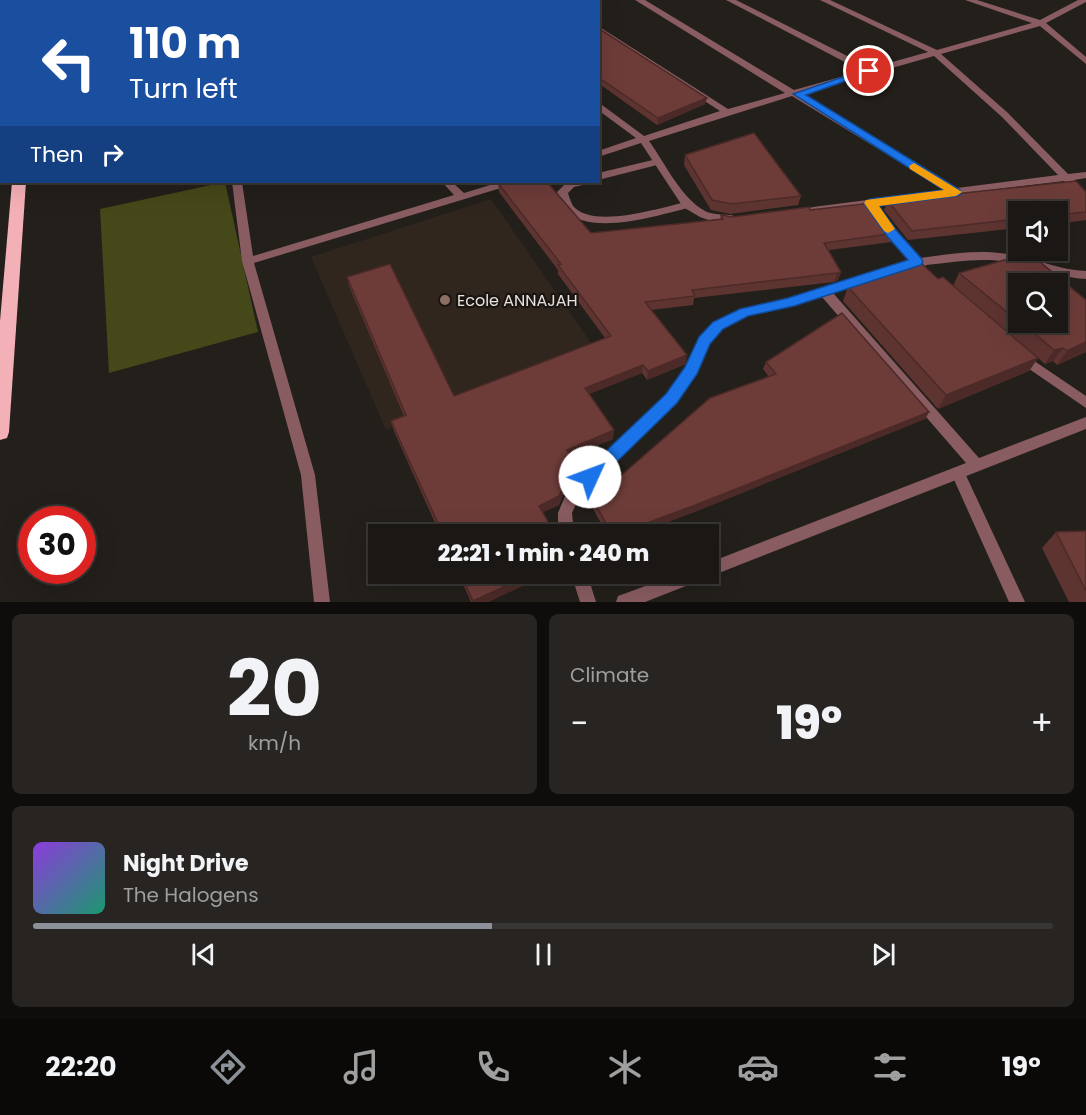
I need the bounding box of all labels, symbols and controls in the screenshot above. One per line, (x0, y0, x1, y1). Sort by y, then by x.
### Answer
text: 110 m (129, 14, 241, 73)
icon: left (30, 24, 108, 102)
pin (843, 45, 894, 96)
icon: arrive (852, 54, 885, 87)
text: Turn left (129, 70, 238, 107)
icon: right (96, 138, 129, 171)
text: Then (30, 139, 84, 170)
map controls (1008, 201, 1068, 333)
button: sound (1008, 201, 1068, 261)
button: search (1008, 273, 1068, 333)
place label: Ecole ANNAJAH (457, 289, 578, 312)
marker: Ecole ANNAJAH (438, 293, 452, 307)
position arrow (558, 445, 622, 509)
speed limit sign: 30 (18, 506, 96, 584)
text: 22:21 · 1 min · 240 m (438, 538, 649, 569)
text: 20 (227, 634, 322, 743)
text: Climate (570, 661, 649, 689)
text: 19° (776, 692, 842, 755)
text: − (570, 700, 588, 747)
text: + (1030, 700, 1053, 747)
text: km/h (248, 729, 301, 757)
text: Night Drive (123, 848, 249, 879)
text: The Halogens (123, 881, 259, 909)
icon: previous (187, 938, 220, 971)
icon: pause (527, 938, 560, 971)
icon: next (867, 938, 900, 971)
icon: directions (207, 1046, 249, 1088)
icon: music (340, 1046, 382, 1088)
icon: phone (472, 1046, 514, 1088)
icon: climate (604, 1046, 646, 1088)
icon: car (737, 1046, 779, 1088)
icon: filters (869, 1046, 911, 1088)
text: 22:20 (45, 1048, 117, 1085)
text: 19° (1001, 1048, 1041, 1085)

